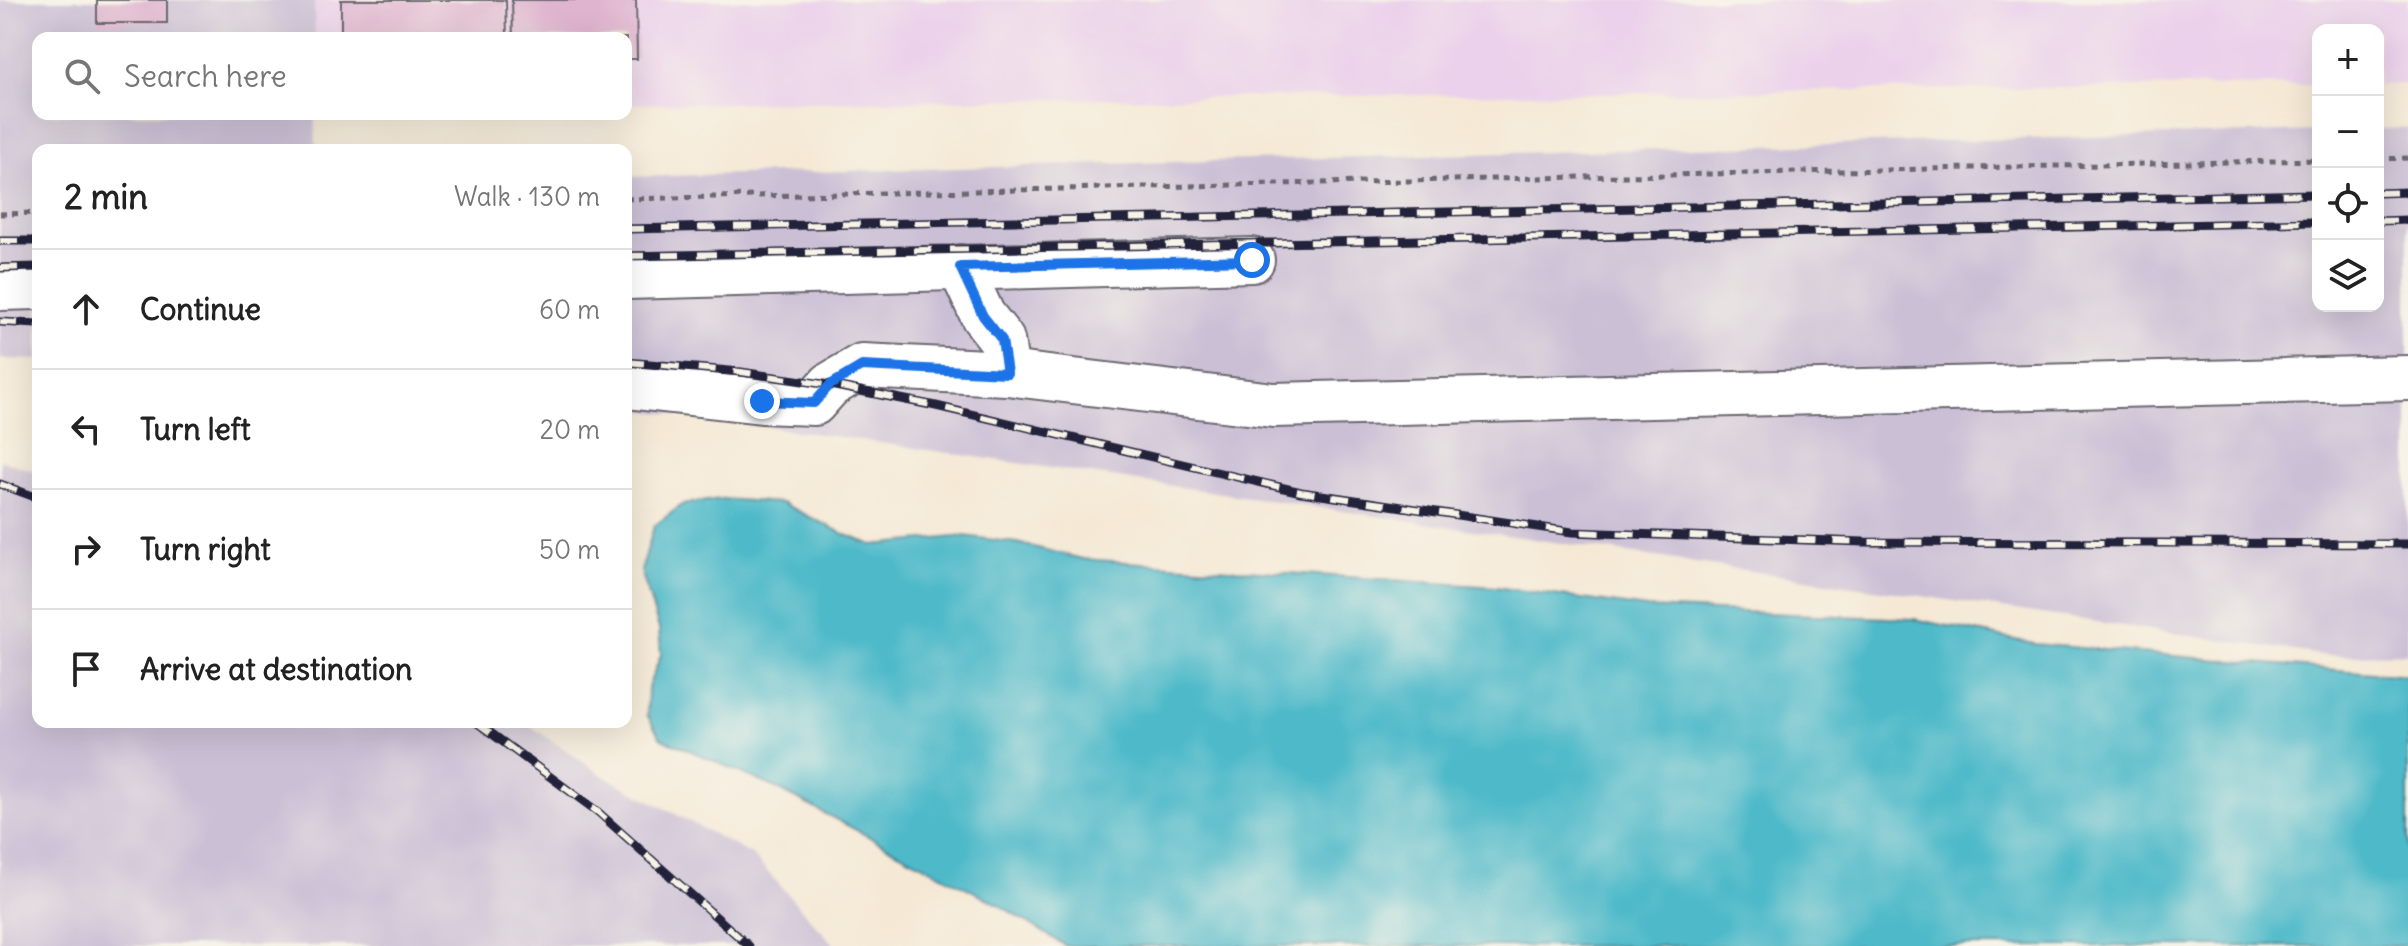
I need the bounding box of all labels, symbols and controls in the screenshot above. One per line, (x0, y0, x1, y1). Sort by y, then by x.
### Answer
map controls (2312, 24, 2384, 312)
button: + (2312, 24, 2384, 96)
search box (32, 32, 632, 120)
icon: search (60, 54, 104, 98)
text: Search here (124, 57, 287, 95)
button: − (2312, 96, 2384, 168)
button: locate (2312, 168, 2384, 240)
text: 2 min (64, 175, 148, 218)
text: Walk · 130 m (454, 180, 600, 213)
button: layers (2312, 240, 2384, 312)
route start (1234, 242, 1270, 278)
icon: ahead (64, 287, 108, 331)
text: Continue (140, 290, 261, 328)
text: 60 m (539, 293, 600, 326)
route end (744, 383, 780, 419)
icon: left (64, 407, 108, 451)
text: Turn left (140, 410, 251, 448)
text: 20 m (540, 413, 600, 446)
icon: right (64, 527, 108, 571)
text: Turn right (140, 530, 271, 568)
text: 50 m (539, 533, 600, 566)
icon: arrive (64, 647, 108, 691)
text: Arrive at destination (140, 650, 412, 688)

